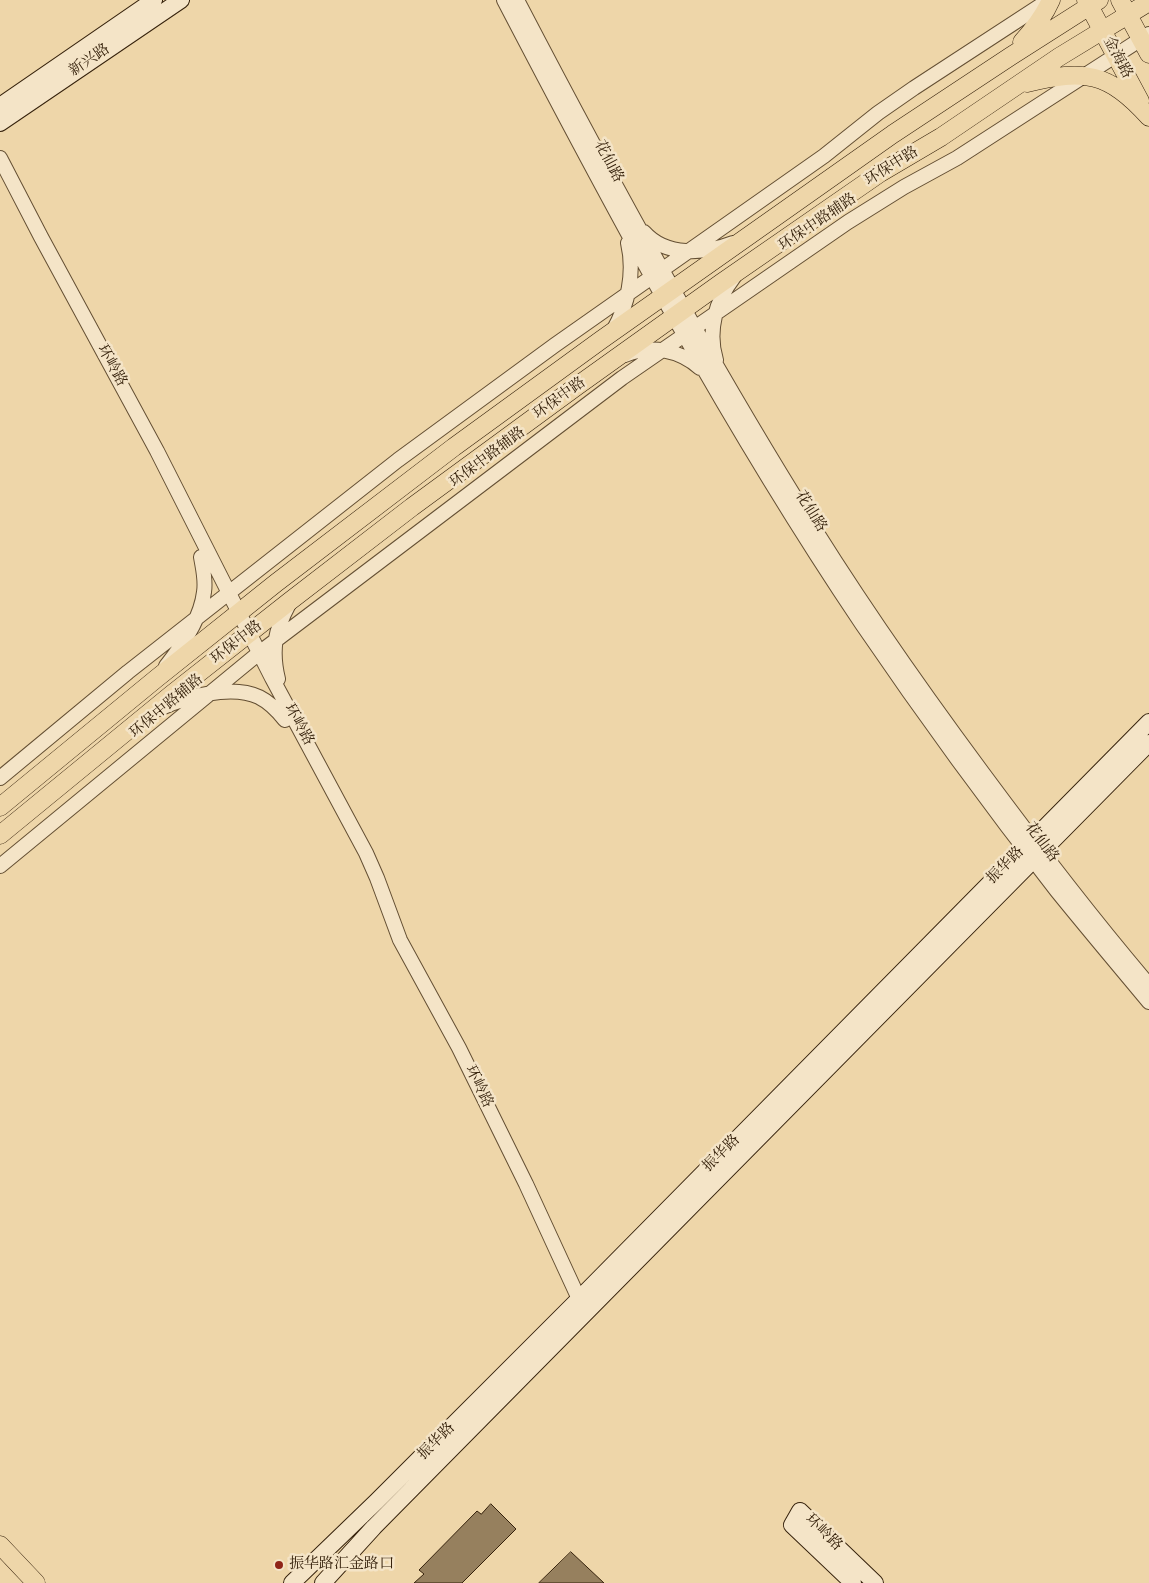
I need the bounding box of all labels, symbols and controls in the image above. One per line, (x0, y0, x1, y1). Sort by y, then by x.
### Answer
street label: 金海路 (1098, 34, 1136, 82)
street label: 新兴路 (66, 41, 114, 81)
street label: 花仙路 (589, 138, 627, 186)
street label: 环保中路 (862, 143, 922, 191)
street label: 环保中路辅路 (776, 190, 860, 256)
street label: 环岭路 (92, 342, 130, 390)
street label: 环保中路 (530, 374, 590, 424)
street label: 环保中路辅路 (447, 424, 529, 492)
street label: 花仙路 (790, 488, 830, 536)
street label: 环保中路 (208, 617, 266, 669)
street label: 环保中路辅路 (127, 671, 207, 743)
street label: 环岭路 (279, 701, 317, 749)
street label: 花仙路 (1020, 820, 1062, 866)
street label: 振华路 (984, 844, 1028, 888)
street label: 环岭路 (460, 1063, 496, 1111)
street label: 振华路 (700, 1132, 744, 1176)
street label: 振华路 (415, 1420, 459, 1464)
street label: 环岭路 (801, 1511, 845, 1555)
place label: 振华路汇金路口 (289, 1556, 394, 1574)
marker: 振华路汇金路口 (273, 1559, 285, 1571)

